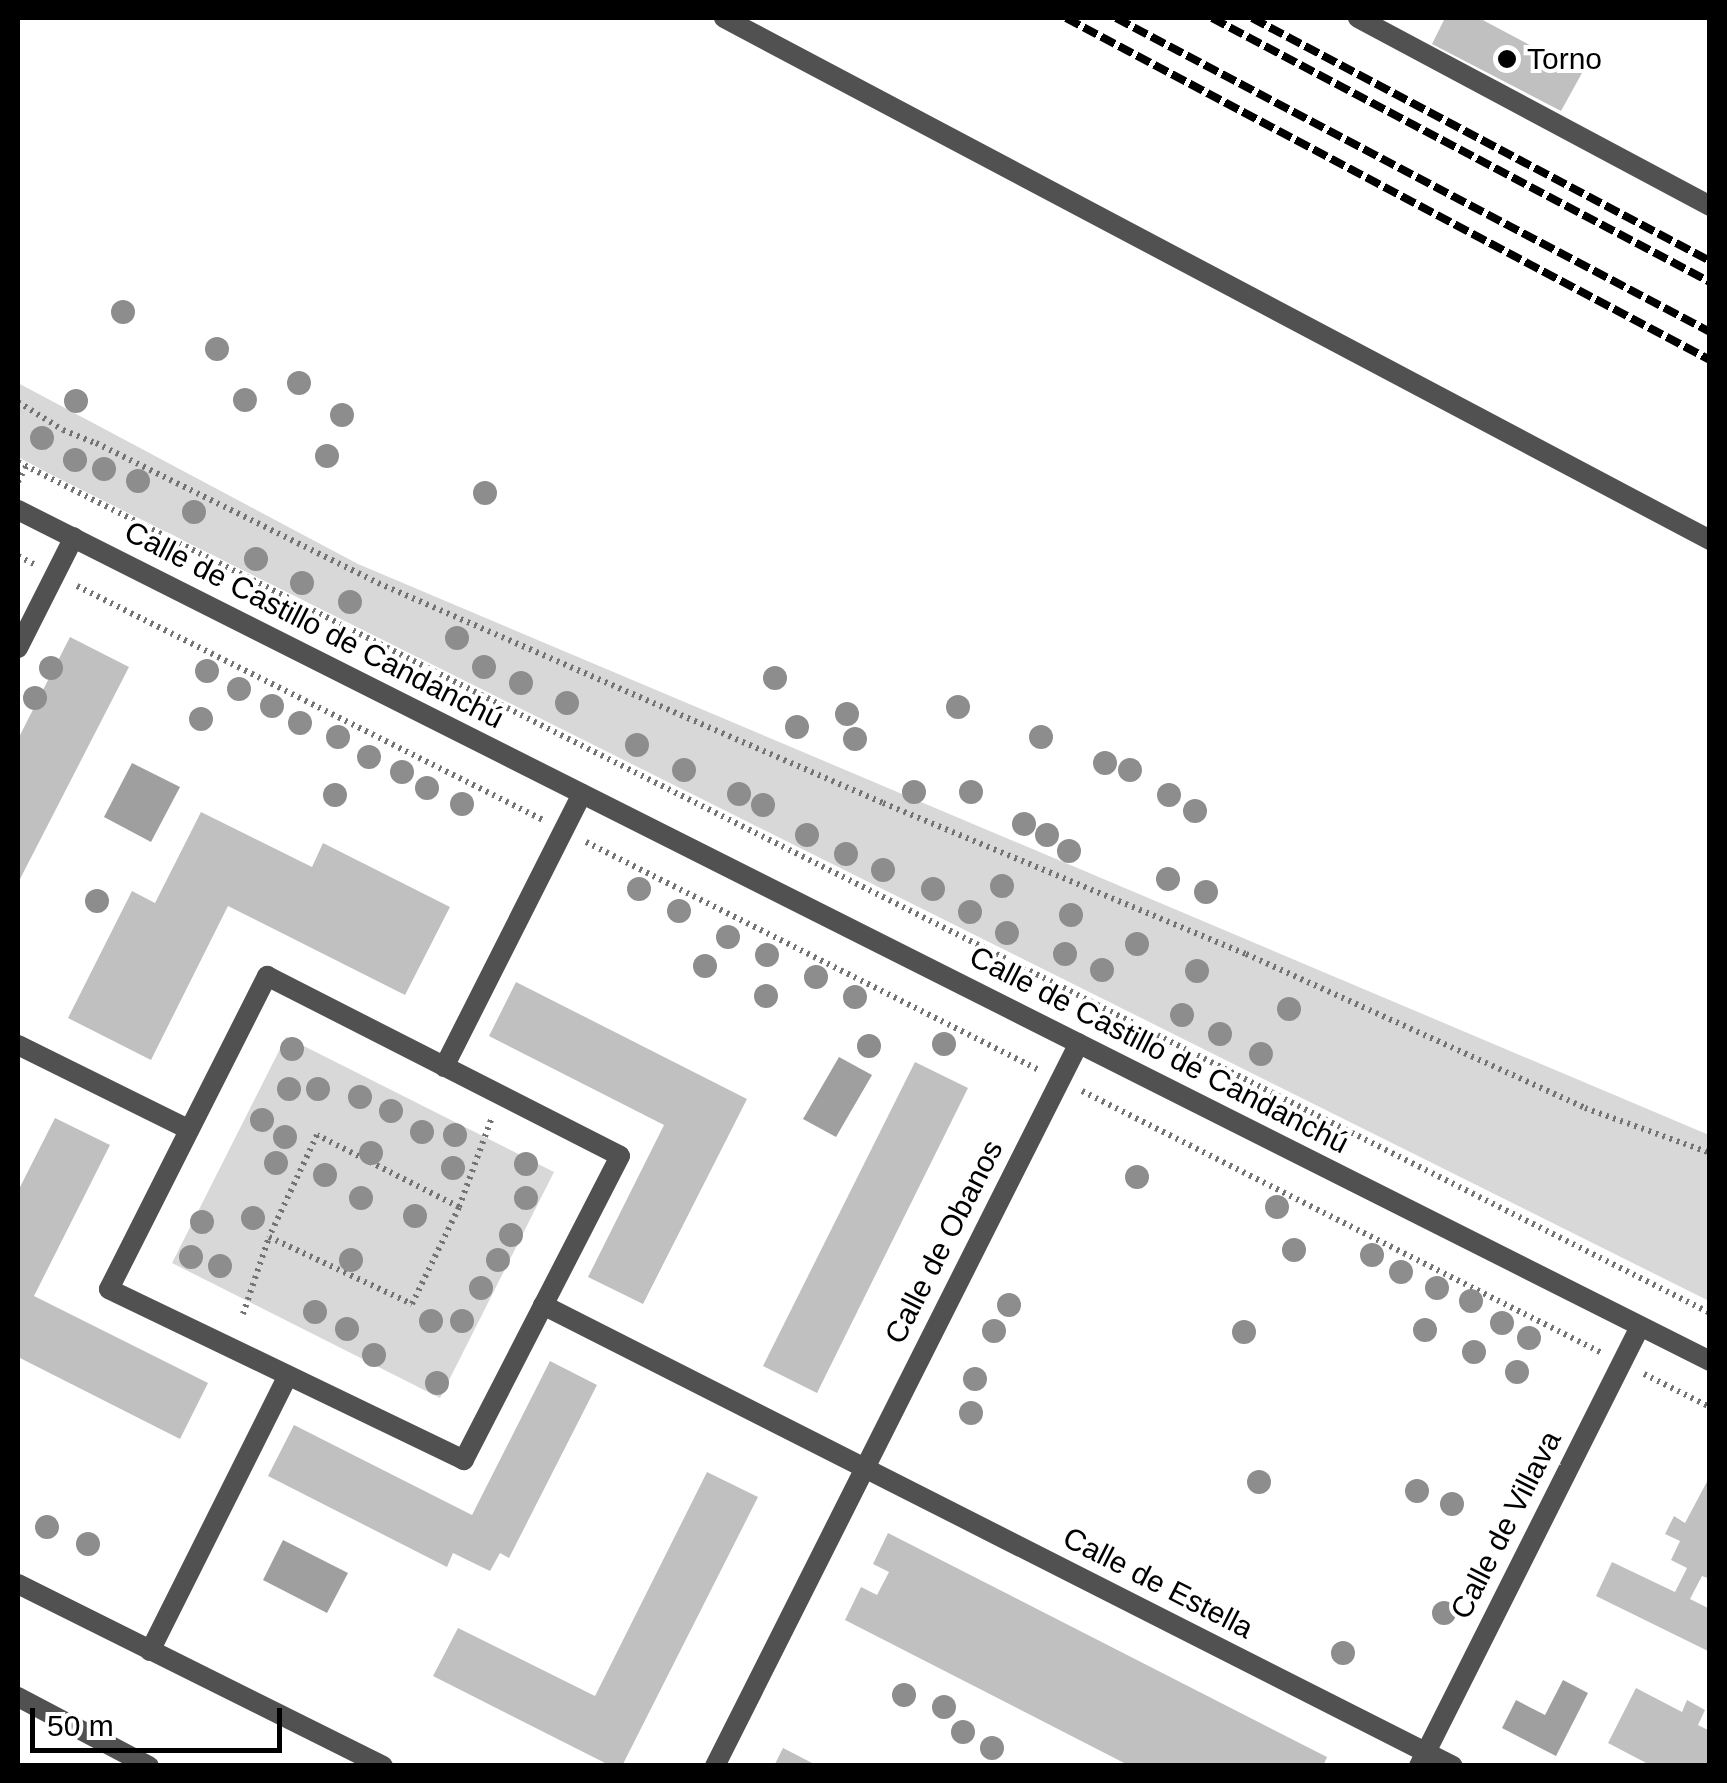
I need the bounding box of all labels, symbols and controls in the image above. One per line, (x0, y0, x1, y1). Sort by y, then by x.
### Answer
place label: Torno (1527, 41, 1602, 77)
marker: Torno (1496, 48, 1518, 70)
street label: Calle de Castillo de Candanchú (119, 514, 509, 736)
street label: Calle de Castillo de Candanchú (964, 939, 1354, 1161)
street label: Calle de Obanos (877, 1134, 1011, 1350)
street label: Calle de Villava (1443, 1425, 1569, 1625)
street label: Calle de Estella (1057, 1520, 1259, 1646)
scale bar (35, 1688, 288, 1750)
text: 50 m (47, 1709, 114, 1742)

